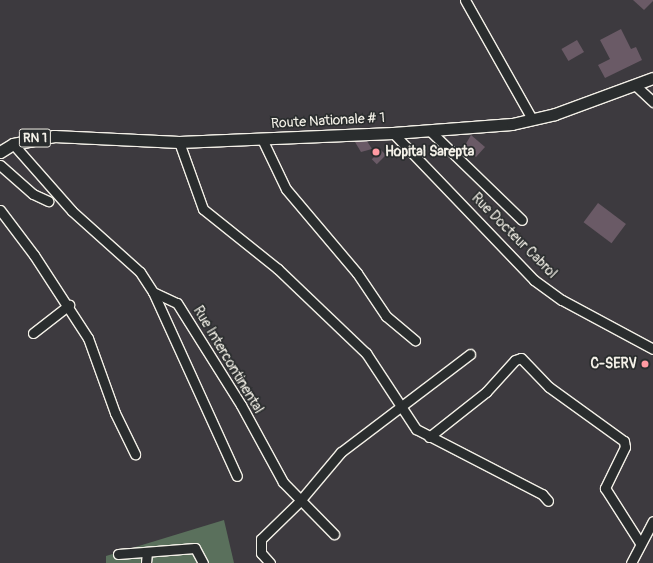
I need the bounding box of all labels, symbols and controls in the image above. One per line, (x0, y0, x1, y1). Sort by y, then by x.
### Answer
street label: Route Nationale # 1 (271, 110, 385, 132)
road number: RN 1 (18, 127, 52, 149)
place label: Hopital Sarepta (385, 144, 474, 160)
marker: Hopital Sarepta (370, 146, 382, 158)
street label: Rue Docteur Cabrol (468, 190, 560, 282)
street label: Rue Intercontinental (189, 303, 267, 417)
place label: C-SERV (590, 356, 637, 372)
marker: C-SERV (640, 359, 650, 369)

